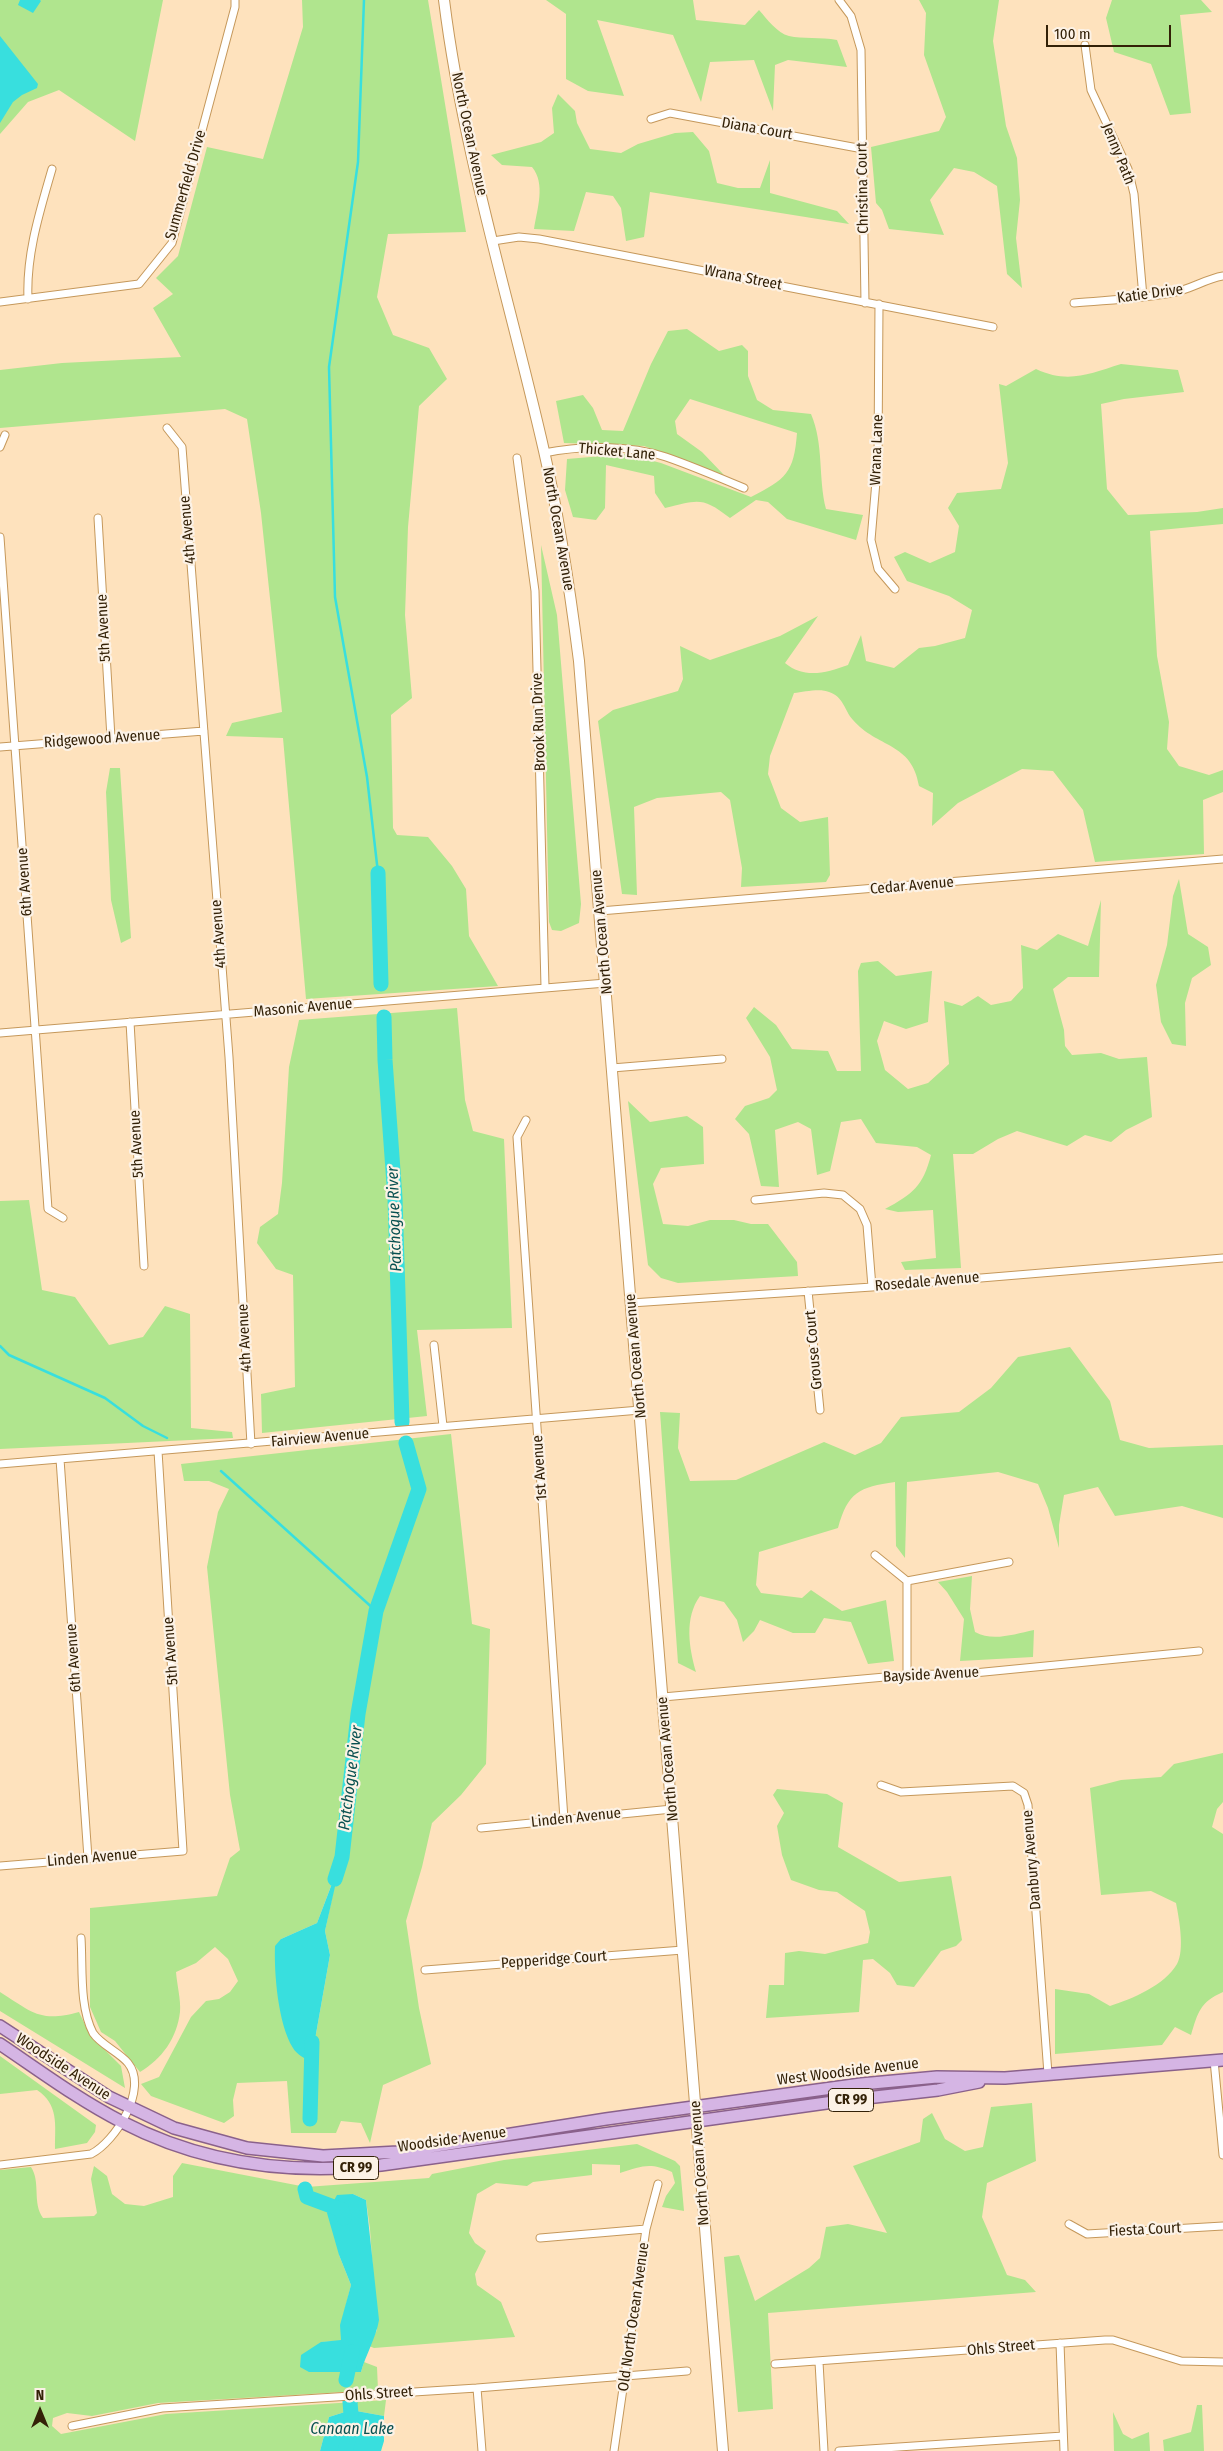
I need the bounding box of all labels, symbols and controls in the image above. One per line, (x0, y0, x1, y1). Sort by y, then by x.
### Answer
scale bar (1048, 15, 1173, 47)
text: 100 m (1054, 25, 1091, 43)
street label: North Ocean Avenue (447, 71, 491, 197)
street label: Diana Court (720, 114, 794, 144)
street label: Jenny Path (1098, 121, 1138, 187)
street label: Summerfield Drive (162, 128, 210, 242)
street label: Christina Court (853, 142, 873, 234)
street label: Wrana Street (703, 262, 783, 294)
street label: Katie Drive (1116, 280, 1184, 308)
street label: Wrana Lane (867, 414, 887, 486)
street label: Thicket Lane (578, 440, 656, 464)
street label: North Ocean Avenue (538, 466, 578, 592)
street label: 4th Avenue (176, 495, 200, 565)
street label: 5th Avenue (93, 593, 115, 663)
street label: Brook Run Drive (528, 672, 550, 772)
street label: Ridgewood Avenue (43, 726, 161, 752)
street label: 6th Avenue (14, 847, 36, 917)
street label: North Ocean Avenue (588, 869, 616, 995)
street label: Cedar Avenue (869, 873, 955, 899)
street label: 4th Avenue (208, 899, 230, 969)
street label: Masonic Avenue (253, 995, 353, 1021)
street label: 5th Avenue (126, 1109, 148, 1179)
water label: Patchogue River (384, 1166, 406, 1272)
street label: Rosedale Avenue (874, 1268, 980, 1296)
street label: North Ocean Avenue (622, 1293, 650, 1419)
street label: 4th Avenue (234, 1303, 256, 1373)
street label: Grouse Court (802, 1310, 826, 1390)
street label: Fairview Avenue (270, 1425, 370, 1451)
street label: 1st Avenue (529, 1435, 551, 1501)
street label: 5th Avenue (160, 1616, 182, 1686)
street label: 6th Avenue (63, 1623, 85, 1693)
street label: Bayside Avenue (883, 1663, 979, 1687)
street label: North Ocean Avenue (654, 1696, 682, 1822)
water label: Patchogue River (335, 1725, 367, 1831)
street label: Linden Avenue (530, 1804, 622, 1832)
street label: Danbury Avenue (1019, 1809, 1045, 1911)
street label: Linden Avenue (46, 1845, 138, 1871)
street label: Pepperidge Court (500, 1947, 608, 1973)
street label: Woodside Avenue (12, 2030, 114, 2104)
street label: West Woodside Avenue (776, 2054, 920, 2090)
road number: CR 99 (828, 2088, 874, 2112)
street label: North Ocean Avenue (687, 2100, 713, 2226)
street label: Woodside Avenue (397, 2123, 507, 2157)
road number: CR 99 (334, 2156, 378, 2180)
street label: Fiesta Court (1108, 2219, 1182, 2241)
street label: Old North Ocean Avenue (615, 2241, 653, 2393)
street label: Ohls Street (966, 2336, 1036, 2360)
street label: Ohls Street (344, 2383, 414, 2405)
north arrow (15, 2386, 65, 2436)
text: N (36, 2387, 44, 2404)
water label: Canaan Lake (310, 2420, 394, 2440)

